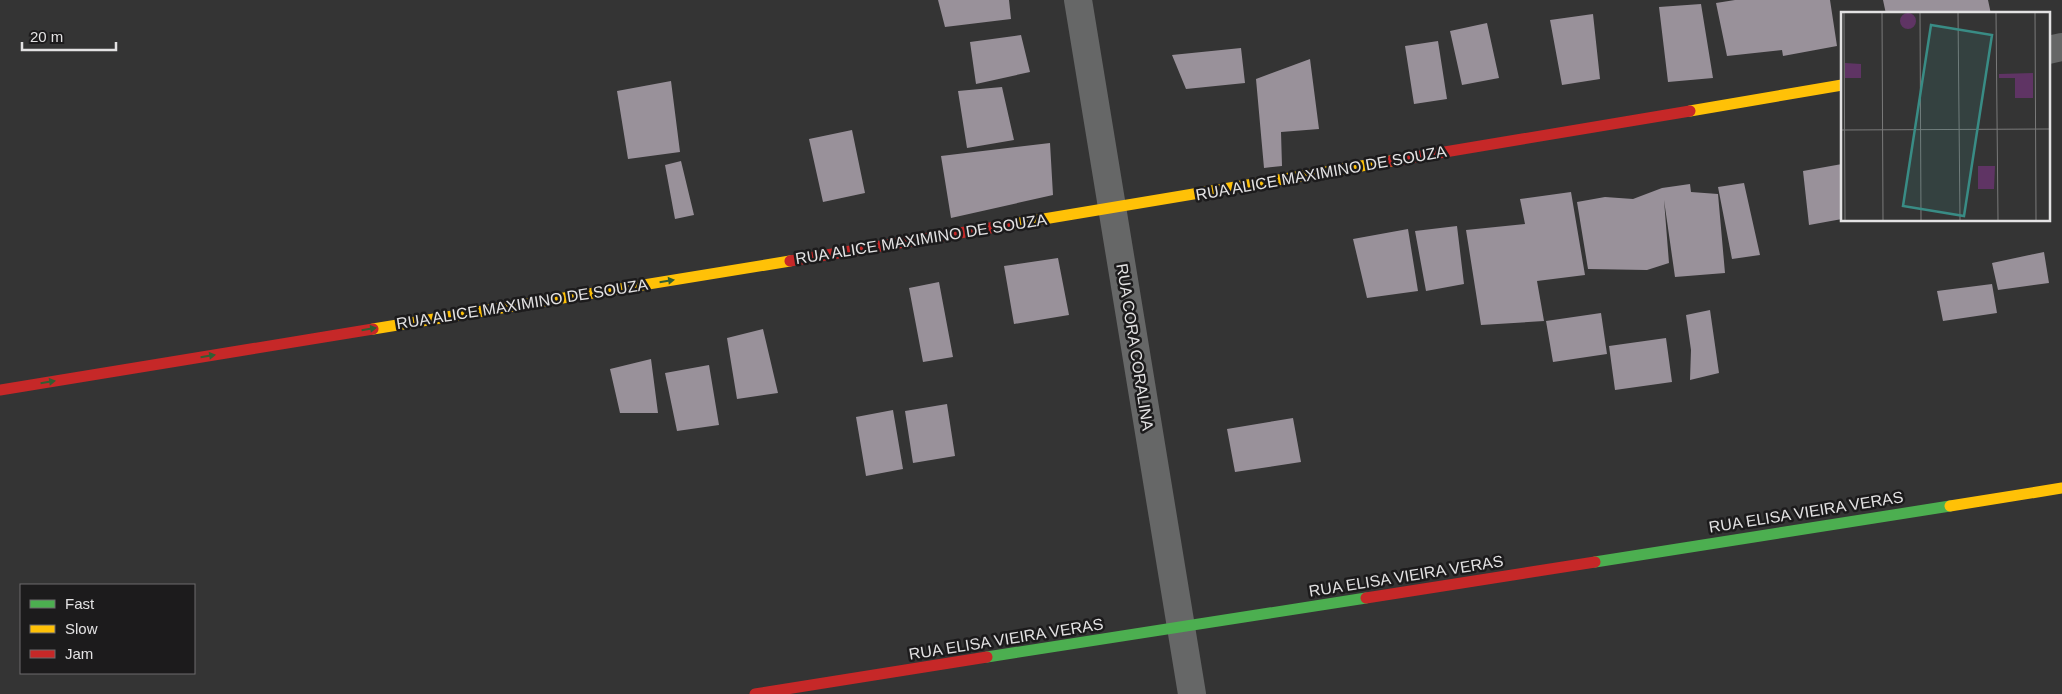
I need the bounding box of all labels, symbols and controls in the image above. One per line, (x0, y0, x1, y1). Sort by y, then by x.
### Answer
inset map (1841, 12, 2050, 221)
scale bar (22, 20, 116, 52)
text: 20 m (30, 28, 63, 45)
street label: RUA ALICE MAXIMINO DE SOUZA (1194, 142, 1448, 203)
street label: RUA ALICE MAXIMINO DE SOUZA (794, 211, 1048, 267)
street label: RUA CORA CORALINA (1113, 262, 1157, 432)
street label: RUA ALICE MAXIMINO DE SOUZA (395, 276, 649, 332)
one-way arrow (660, 276, 676, 284)
one-way arrow (361, 325, 377, 333)
one-way arrow (201, 351, 217, 359)
one-way arrow (40, 377, 56, 385)
street label: RUA ELISA VIEIRA VERAS (1708, 488, 1904, 536)
street label: RUA ELISA VIEIRA VERAS (1308, 552, 1504, 600)
legend (20, 584, 195, 674)
text: Fast (65, 595, 95, 612)
street label: RUA ELISA VIEIRA VERAS (908, 615, 1104, 663)
text: Slow (65, 620, 98, 637)
text: Jam (65, 645, 93, 662)

